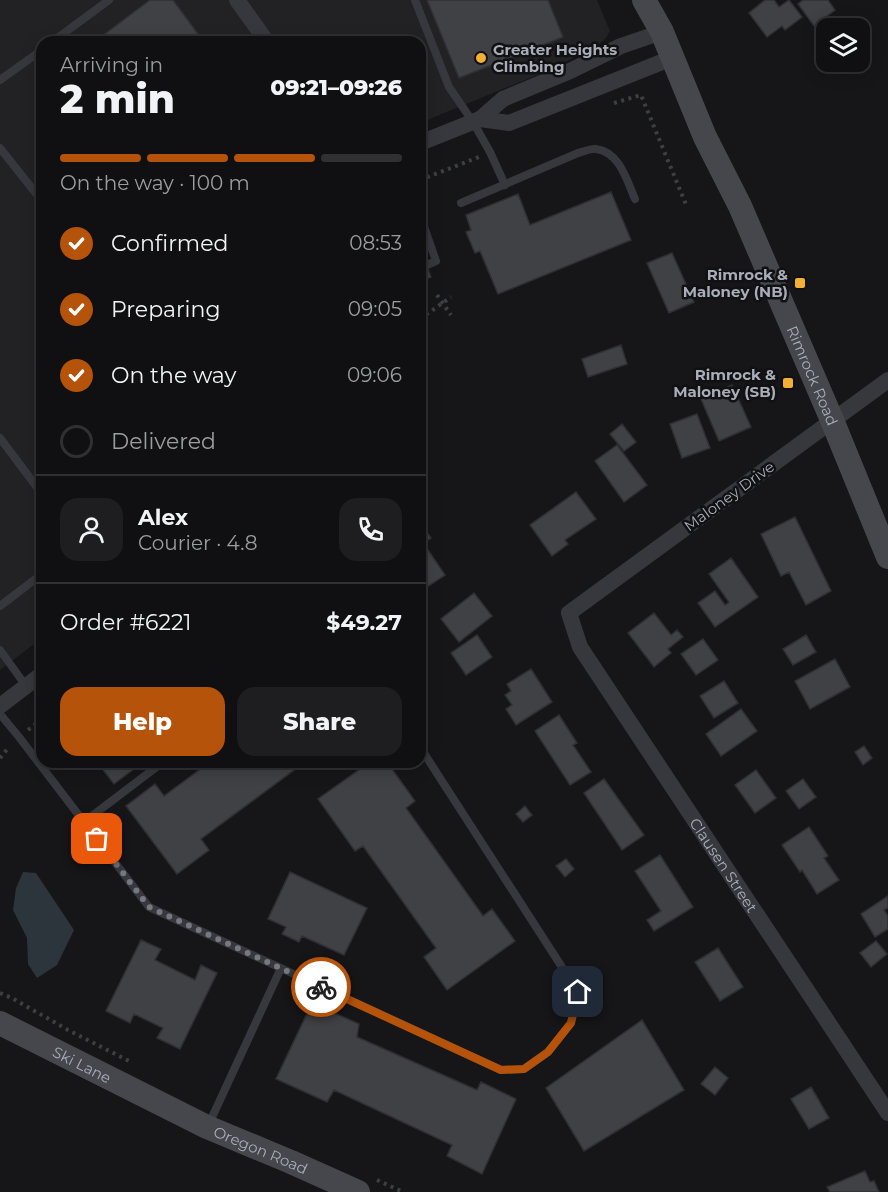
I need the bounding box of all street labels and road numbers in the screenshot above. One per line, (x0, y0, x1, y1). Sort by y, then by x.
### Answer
street label: Rimrock Road (783, 323, 843, 428)
street label: Maloney Drive (680, 457, 778, 535)
street label: Clausen Street (686, 814, 762, 916)
street label: Ski Lane (50, 1042, 115, 1087)
street label: Oregon Road (211, 1121, 311, 1178)

